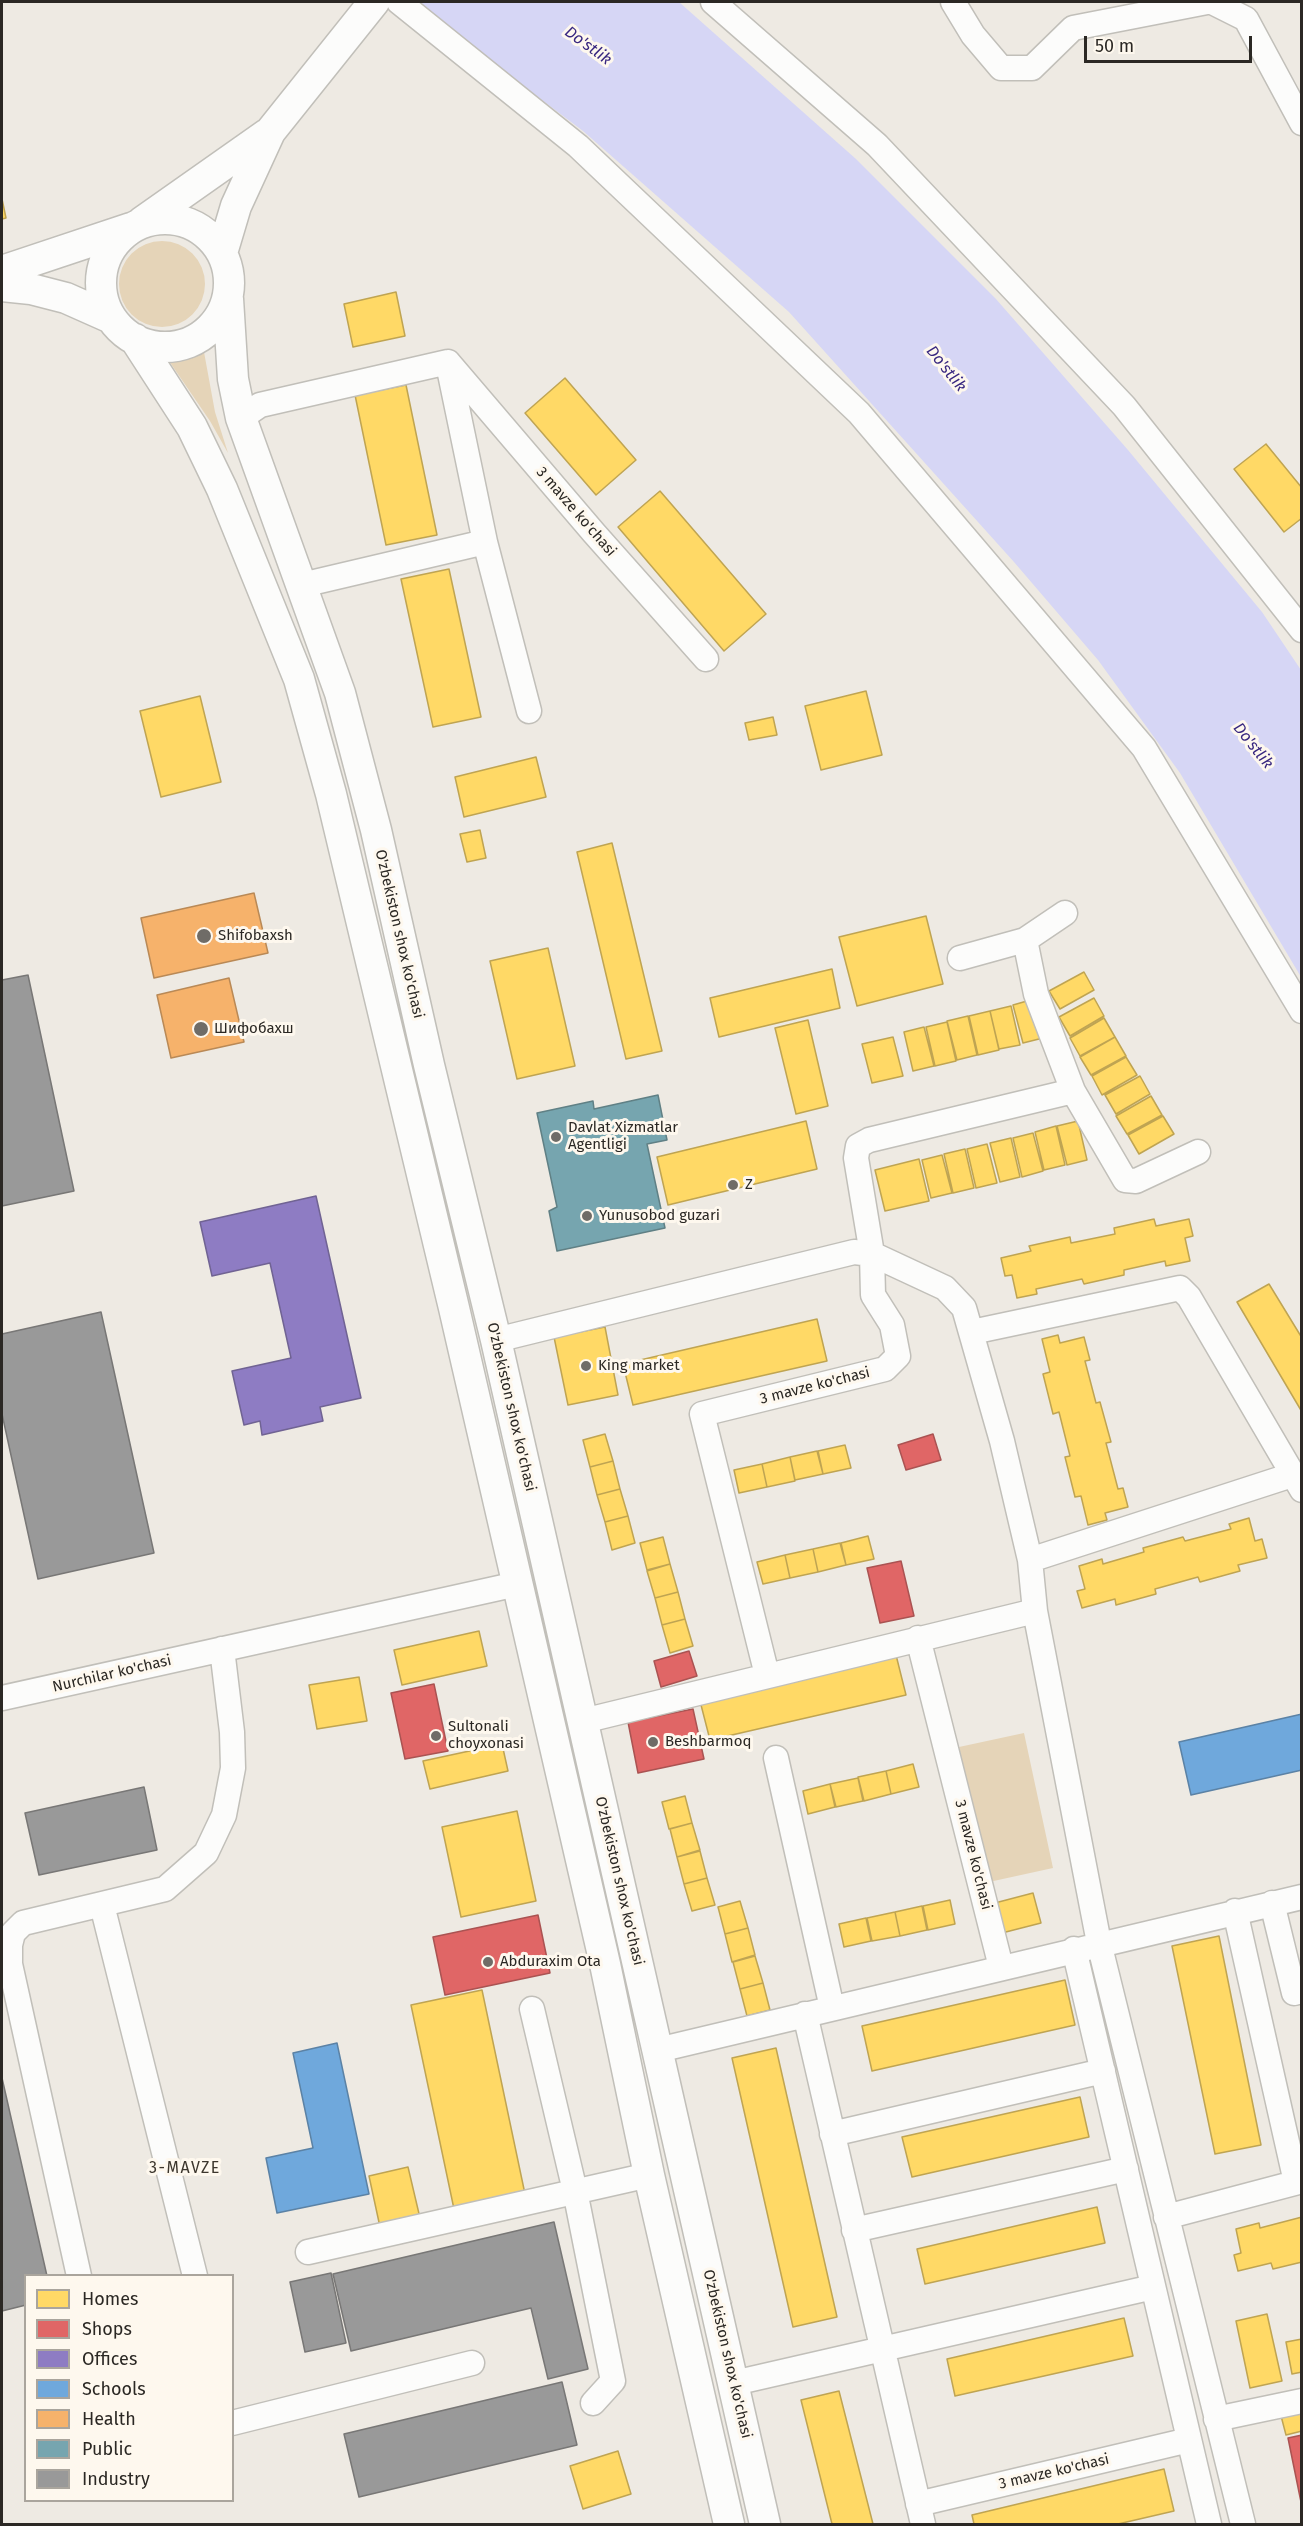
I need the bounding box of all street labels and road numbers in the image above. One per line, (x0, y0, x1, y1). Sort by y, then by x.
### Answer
street label: 3 mavze ko'chasi (532, 464, 620, 560)
street label: O'zbekiston shox ko'chasi (371, 848, 427, 1020)
street label: O'zbekiston shox ko'chasi (483, 1321, 539, 1493)
street label: 3 mavze ko'chasi (758, 1364, 872, 1408)
street label: Nurchilar ko'chasi (51, 1652, 173, 1696)
street label: O'zbekiston shox ko'chasi (591, 1795, 647, 1967)
street label: 3 mavze ko'chasi (951, 1798, 995, 1912)
street label: O'zbekiston shox ko'chasi (699, 2268, 755, 2440)
street label: 3 mavze ko'chasi (997, 2451, 1111, 2493)

